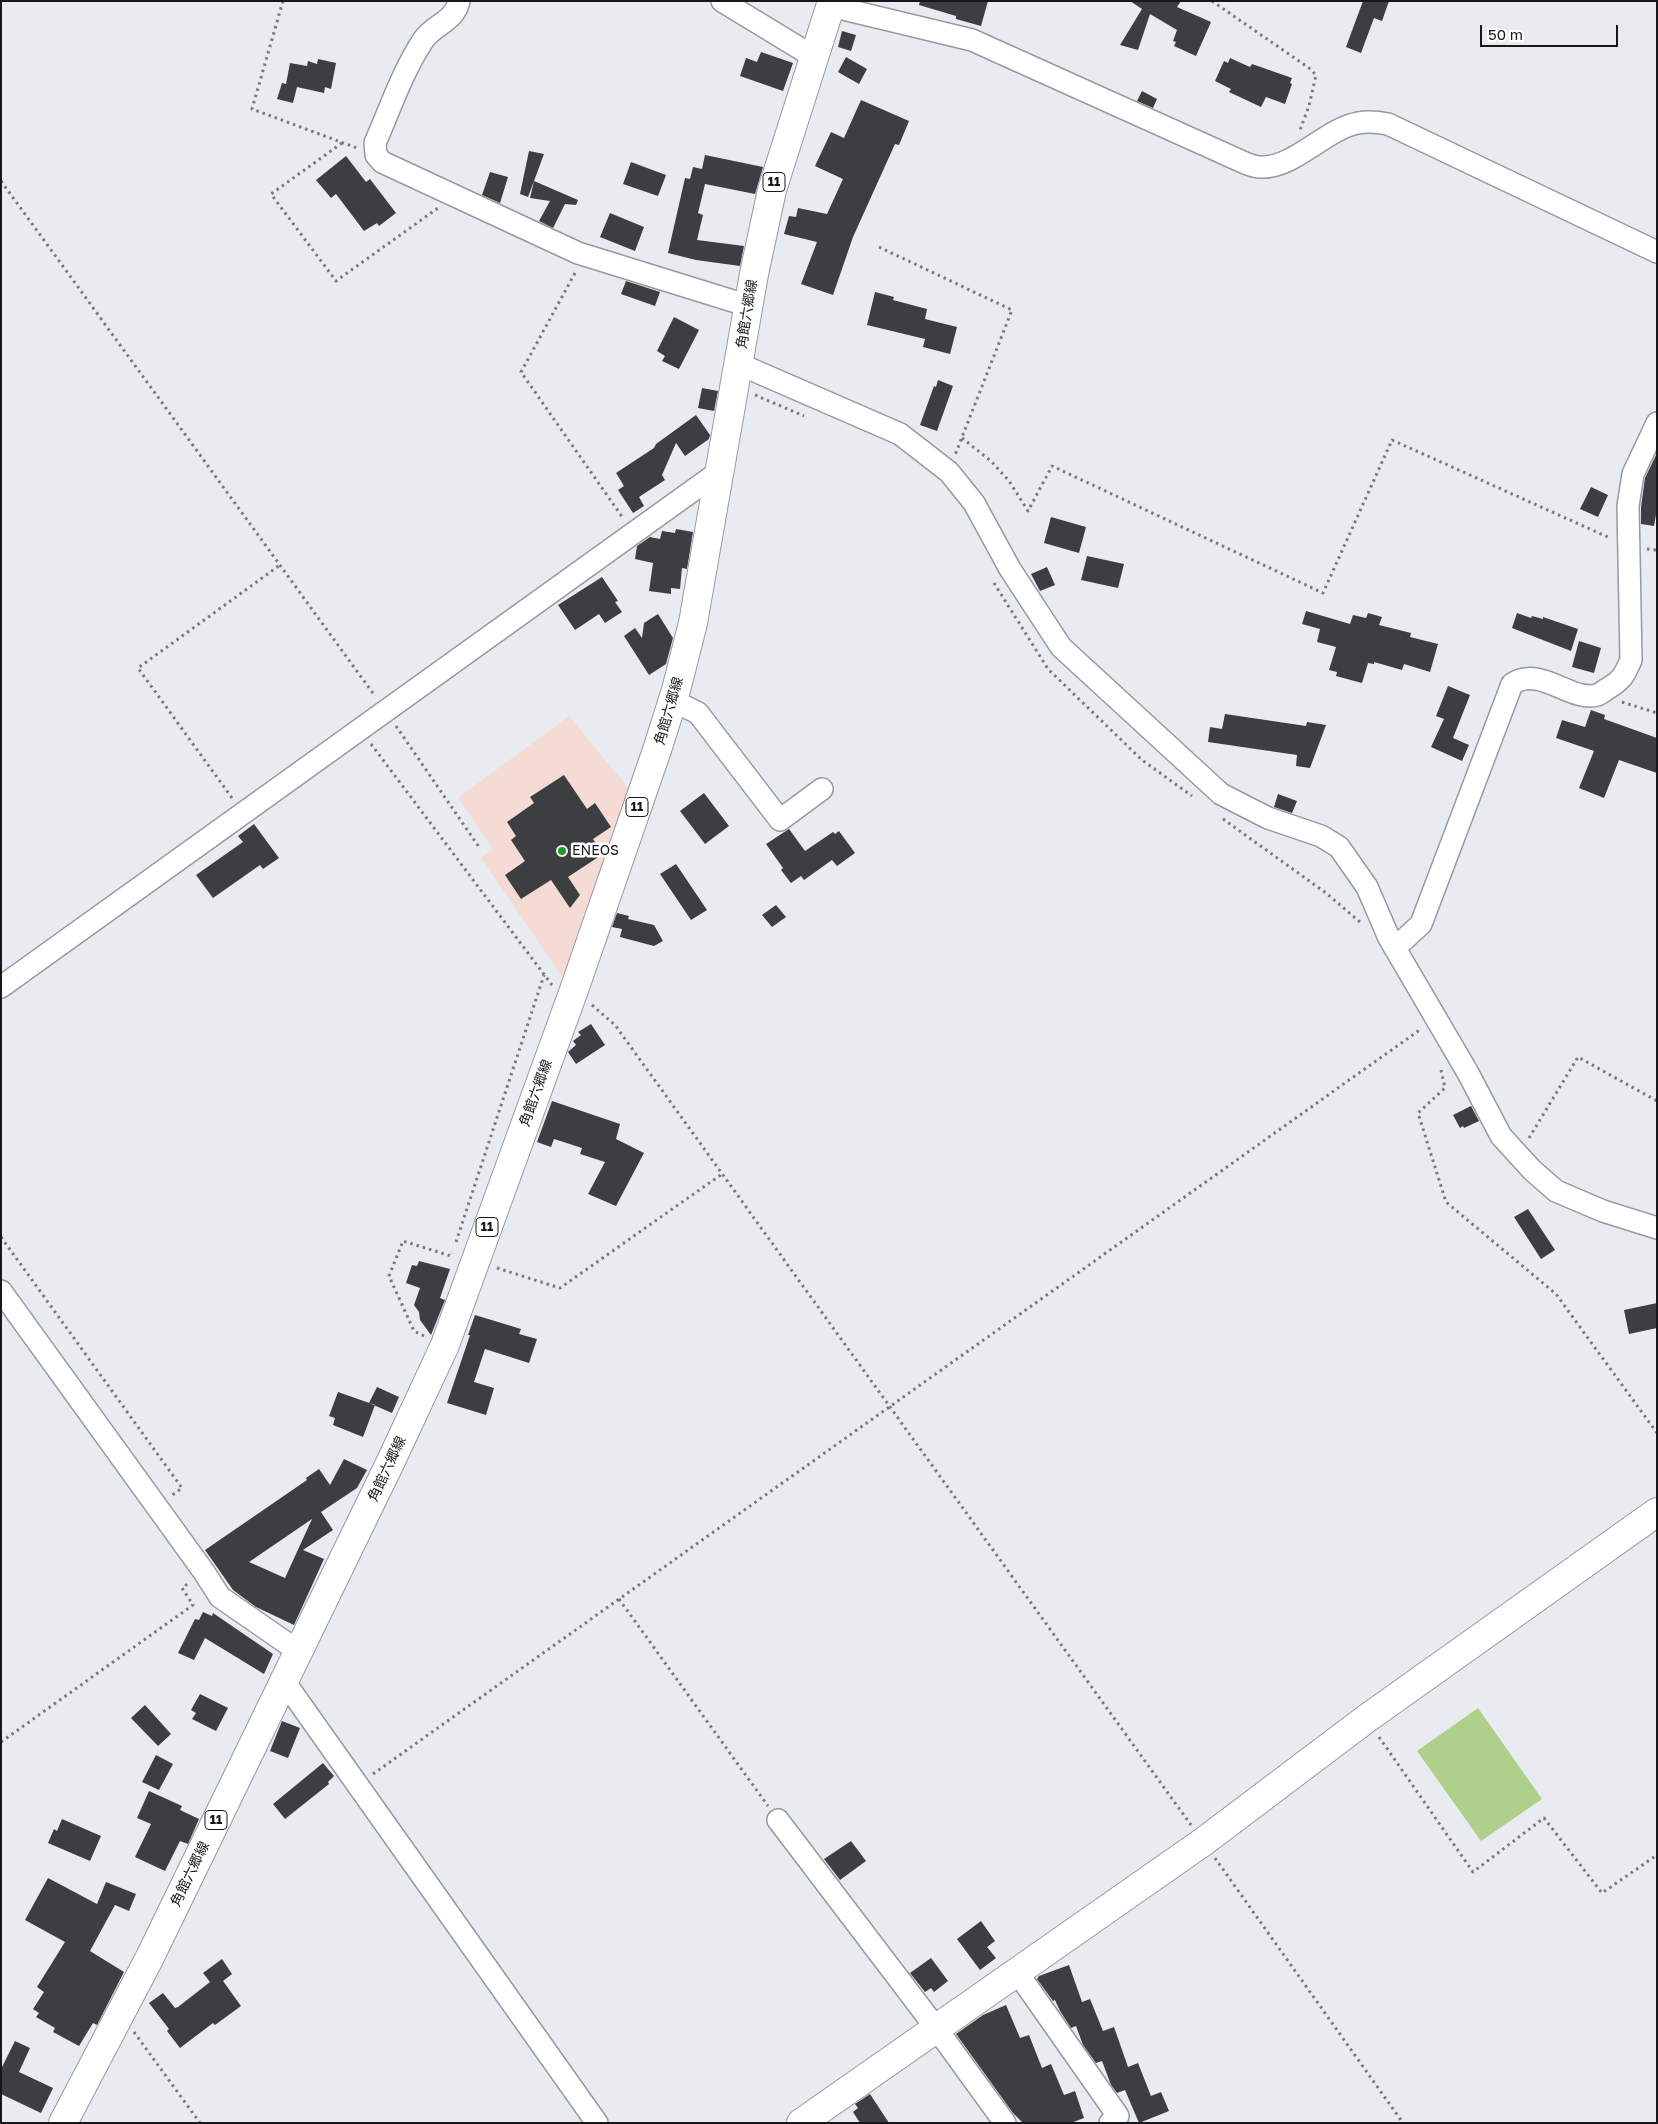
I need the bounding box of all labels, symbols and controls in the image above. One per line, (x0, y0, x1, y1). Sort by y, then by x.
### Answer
scale bar (1483, 15, 1620, 47)
text: 50 m (1488, 25, 1523, 43)
road number: 11 (763, 172, 785, 192)
street label: 角館六郷線 (733, 278, 761, 350)
street label: 角館六郷線 (651, 675, 687, 747)
road number: 11 (626, 798, 648, 816)
place label: ENEOS (572, 843, 619, 859)
marker: ENEOS (556, 845, 568, 857)
street label: 角館六郷線 (516, 1057, 556, 1129)
road number: 11 (476, 1218, 498, 1236)
street label: 角館六郷線 (365, 1434, 409, 1504)
road number: 11 (205, 1810, 227, 1830)
street label: 角館六郷線 (167, 1839, 213, 1909)

